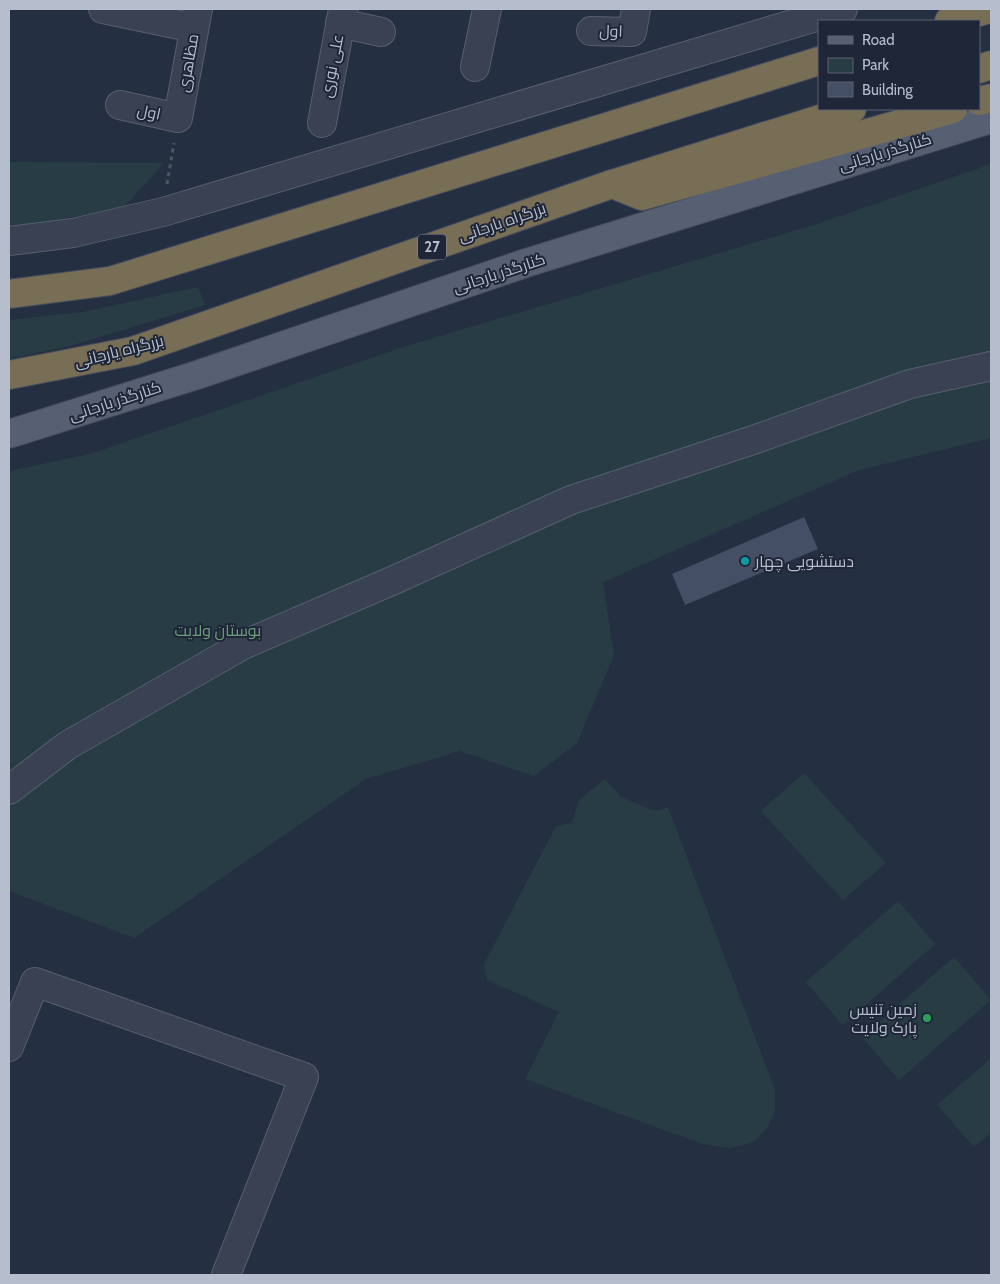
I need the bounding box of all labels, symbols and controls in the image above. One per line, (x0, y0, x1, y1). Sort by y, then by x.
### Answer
legend (818, 20, 980, 110)
street label: اول (599, 21, 623, 42)
text: Road (862, 31, 895, 49)
street label: مظاهری (174, 32, 203, 94)
street label: علی نوری (317, 33, 348, 100)
text: Park (862, 56, 889, 74)
text: Building (862, 81, 913, 99)
street label: اول (135, 100, 163, 125)
street label: کنارگذر یارجانی (836, 129, 934, 176)
street label: بزرگراه یارجانی (456, 198, 549, 247)
road number: 27 (418, 234, 446, 260)
street label: کنارگذر یارجانی (450, 249, 548, 298)
street label: بزرگراه یارجانی (72, 331, 166, 372)
street label: کنارگذر یارجانی (66, 377, 164, 426)
place label: دستشویی چهار (754, 552, 854, 573)
marker: دستشویی چهار (739, 555, 751, 567)
park label: بوستان ولایت (175, 621, 261, 641)
place label: زمین تنیس پارک ولایت (849, 1000, 918, 1039)
marker: زمین تنیس پارک ولایت (921, 1012, 933, 1024)

